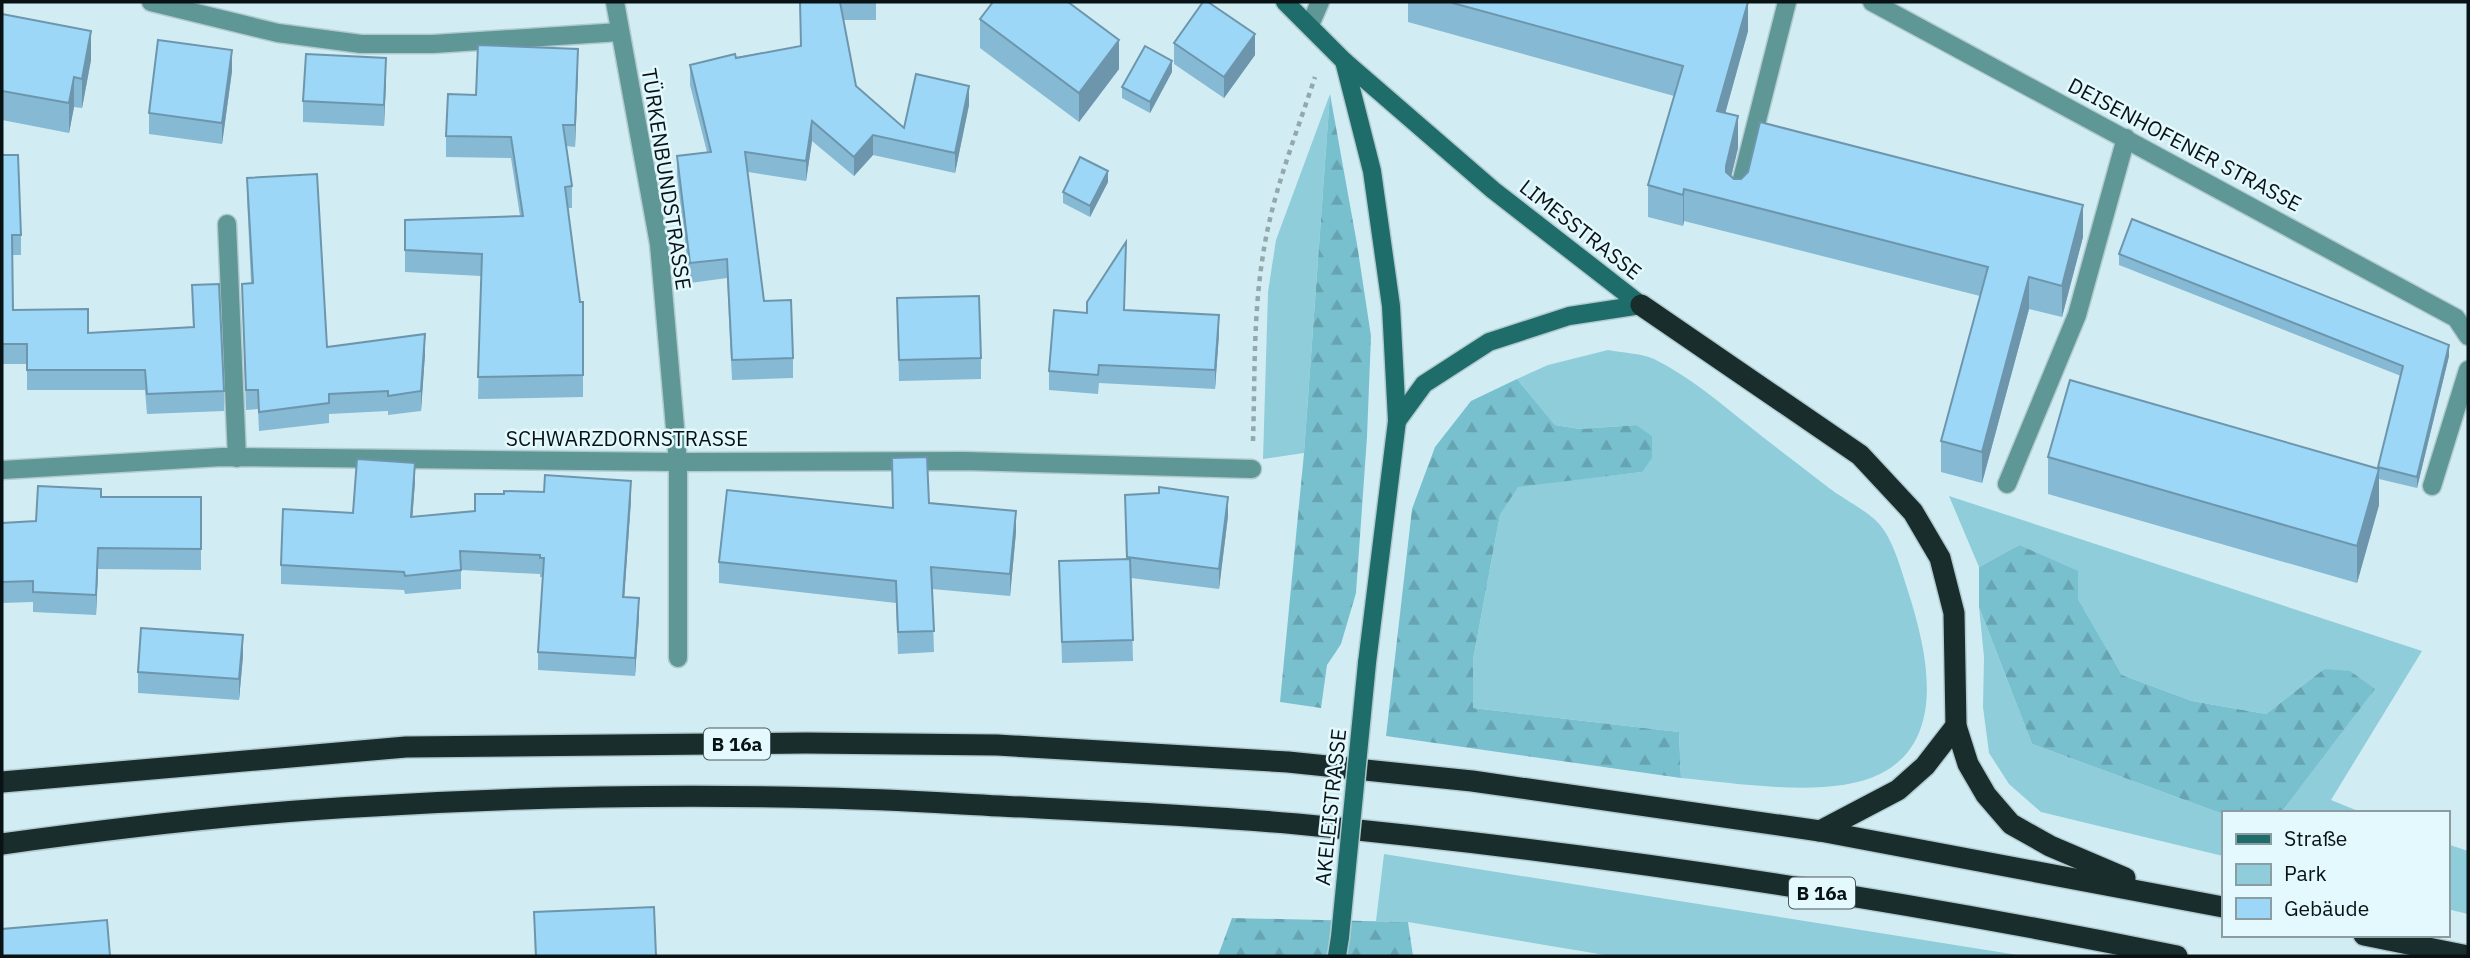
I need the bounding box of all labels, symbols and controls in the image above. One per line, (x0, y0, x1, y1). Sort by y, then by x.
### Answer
street label: TÜRKENBUNDSTRASSE (636, 66, 698, 292)
street label: DEISENHOFENER STRASSE (2063, 70, 2307, 218)
street label: LIMESSTRASSE (1514, 173, 1648, 285)
street label: SCHWARZDORNSTRASSE (506, 424, 748, 452)
street label: AKELEISTRASSE (1308, 727, 1352, 887)
road number: B 16a (704, 729, 770, 760)
legend (2222, 811, 2449, 937)
text: Straße (2284, 824, 2347, 852)
text: Park (2284, 859, 2327, 887)
road number: B 16a (1789, 878, 1855, 908)
text: Gebäude (2284, 894, 2369, 922)

